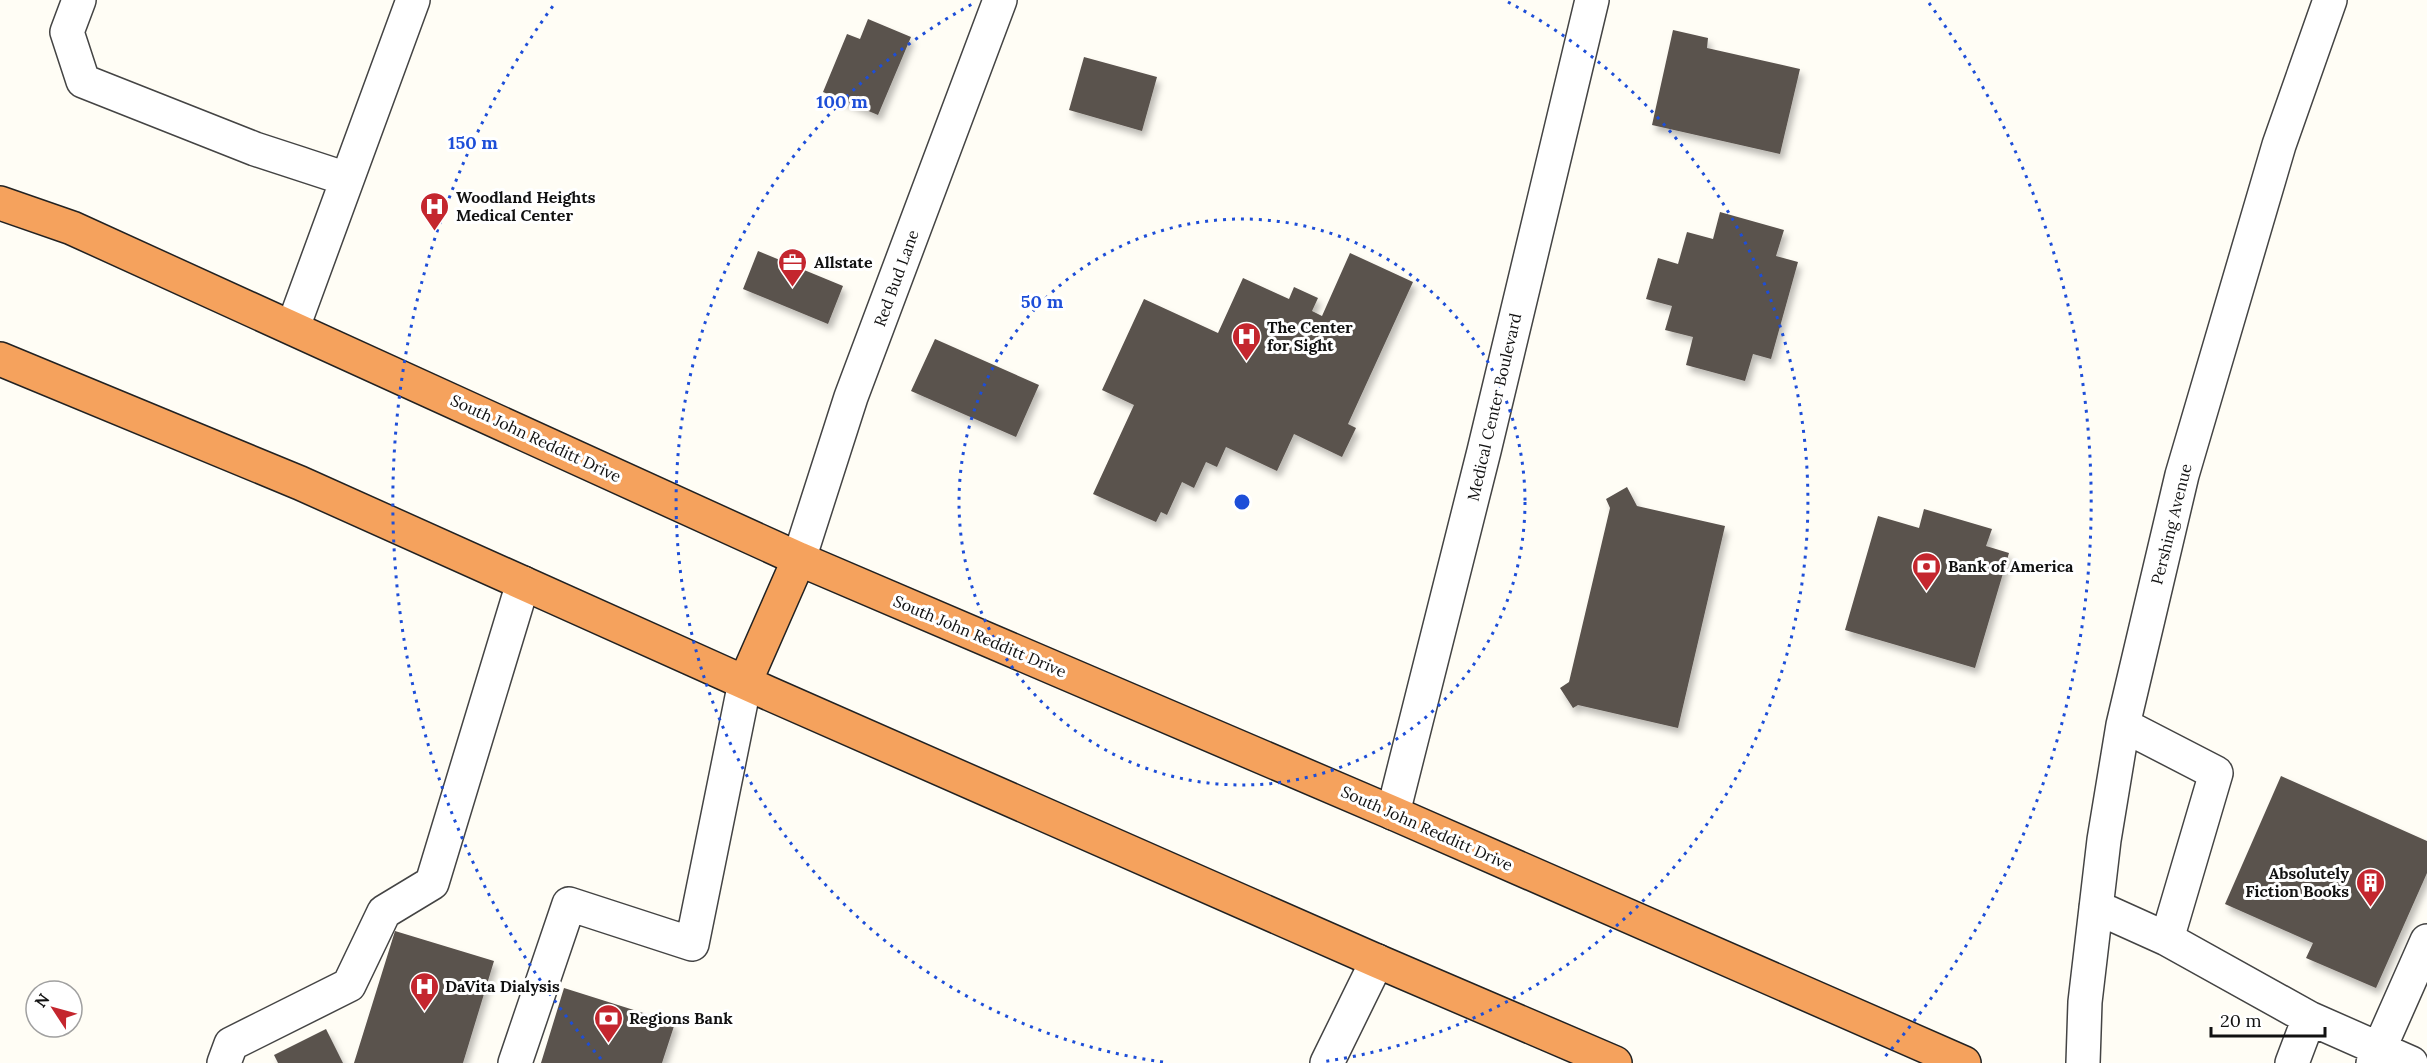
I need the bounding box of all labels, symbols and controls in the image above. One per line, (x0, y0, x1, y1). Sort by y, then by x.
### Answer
text: 100 m (816, 90, 868, 113)
text: 150 m (448, 131, 498, 154)
place label: Woodland Heights Medical Center (456, 187, 596, 225)
hospital icon: Woodland Heights Medical Center (419, 190, 451, 232)
street label: Red Bud Lane (869, 226, 923, 329)
office icon: Allstate (777, 246, 809, 288)
place label: Allstate (814, 252, 873, 272)
text: 50 m (1021, 290, 1064, 313)
street label: Medical Center Boulevard (1463, 311, 1525, 503)
place label: The Center for Sight (1267, 317, 1353, 355)
hospital icon: The Center for Sight (1230, 320, 1262, 362)
street label: South John Redditt Drive (448, 390, 625, 486)
street label: Pershing Avenue (2146, 461, 2196, 586)
centre of rings (1232, 492, 1252, 512)
bank icon: Bank of America (1911, 550, 1943, 592)
place label: Bank of America (1948, 556, 2074, 576)
street label: South John Redditt Drive (891, 590, 1070, 682)
street label: South John Redditt Drive (1338, 781, 1516, 875)
place label: Absolutely Fiction Books (2245, 863, 2349, 901)
building icon: Absolutely Fiction Books (2354, 866, 2386, 908)
hospital icon: DaVita Dialysis (408, 970, 440, 1012)
place label: DaVita Dialysis (445, 976, 560, 996)
north arrow (24, 979, 84, 1039)
text: N (30, 989, 54, 1011)
scale bar (2211, 1000, 2325, 1038)
bank icon: Regions Bank (592, 1002, 624, 1044)
place label: Regions Bank (629, 1008, 733, 1028)
text: 20 m (2220, 1009, 2262, 1032)

